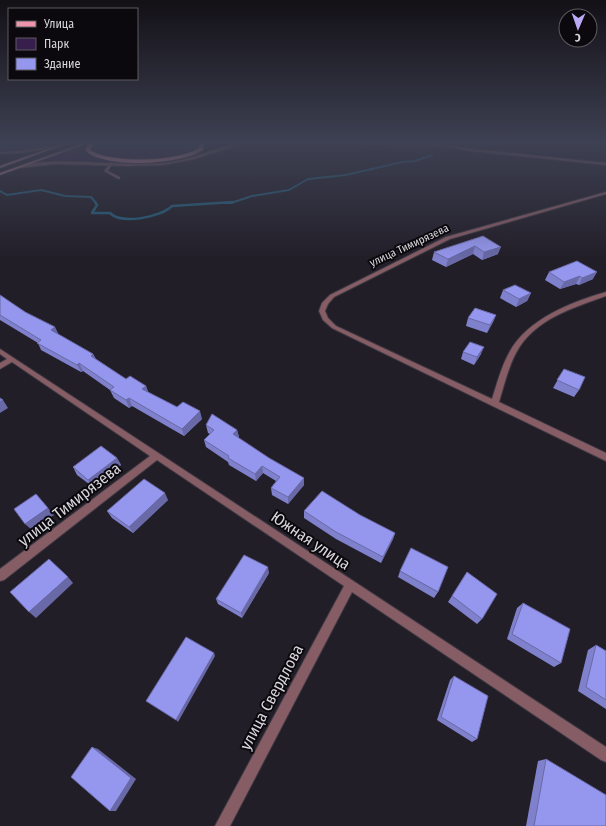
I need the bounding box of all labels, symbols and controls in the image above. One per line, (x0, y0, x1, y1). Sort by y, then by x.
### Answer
legend (8, 8, 138, 80)
north arrow (558, 8, 598, 48)
text: Улица (43, 17, 74, 31)
text: С (574, 31, 581, 44)
text: Парк (44, 37, 70, 51)
text: Здание (44, 57, 80, 71)
street label: улица Тимирязева (368, 221, 451, 269)
street label: улица Тимирязева (14, 458, 124, 550)
street label: Южная улица (268, 507, 354, 574)
street label: улица Свердлова (236, 641, 307, 753)

